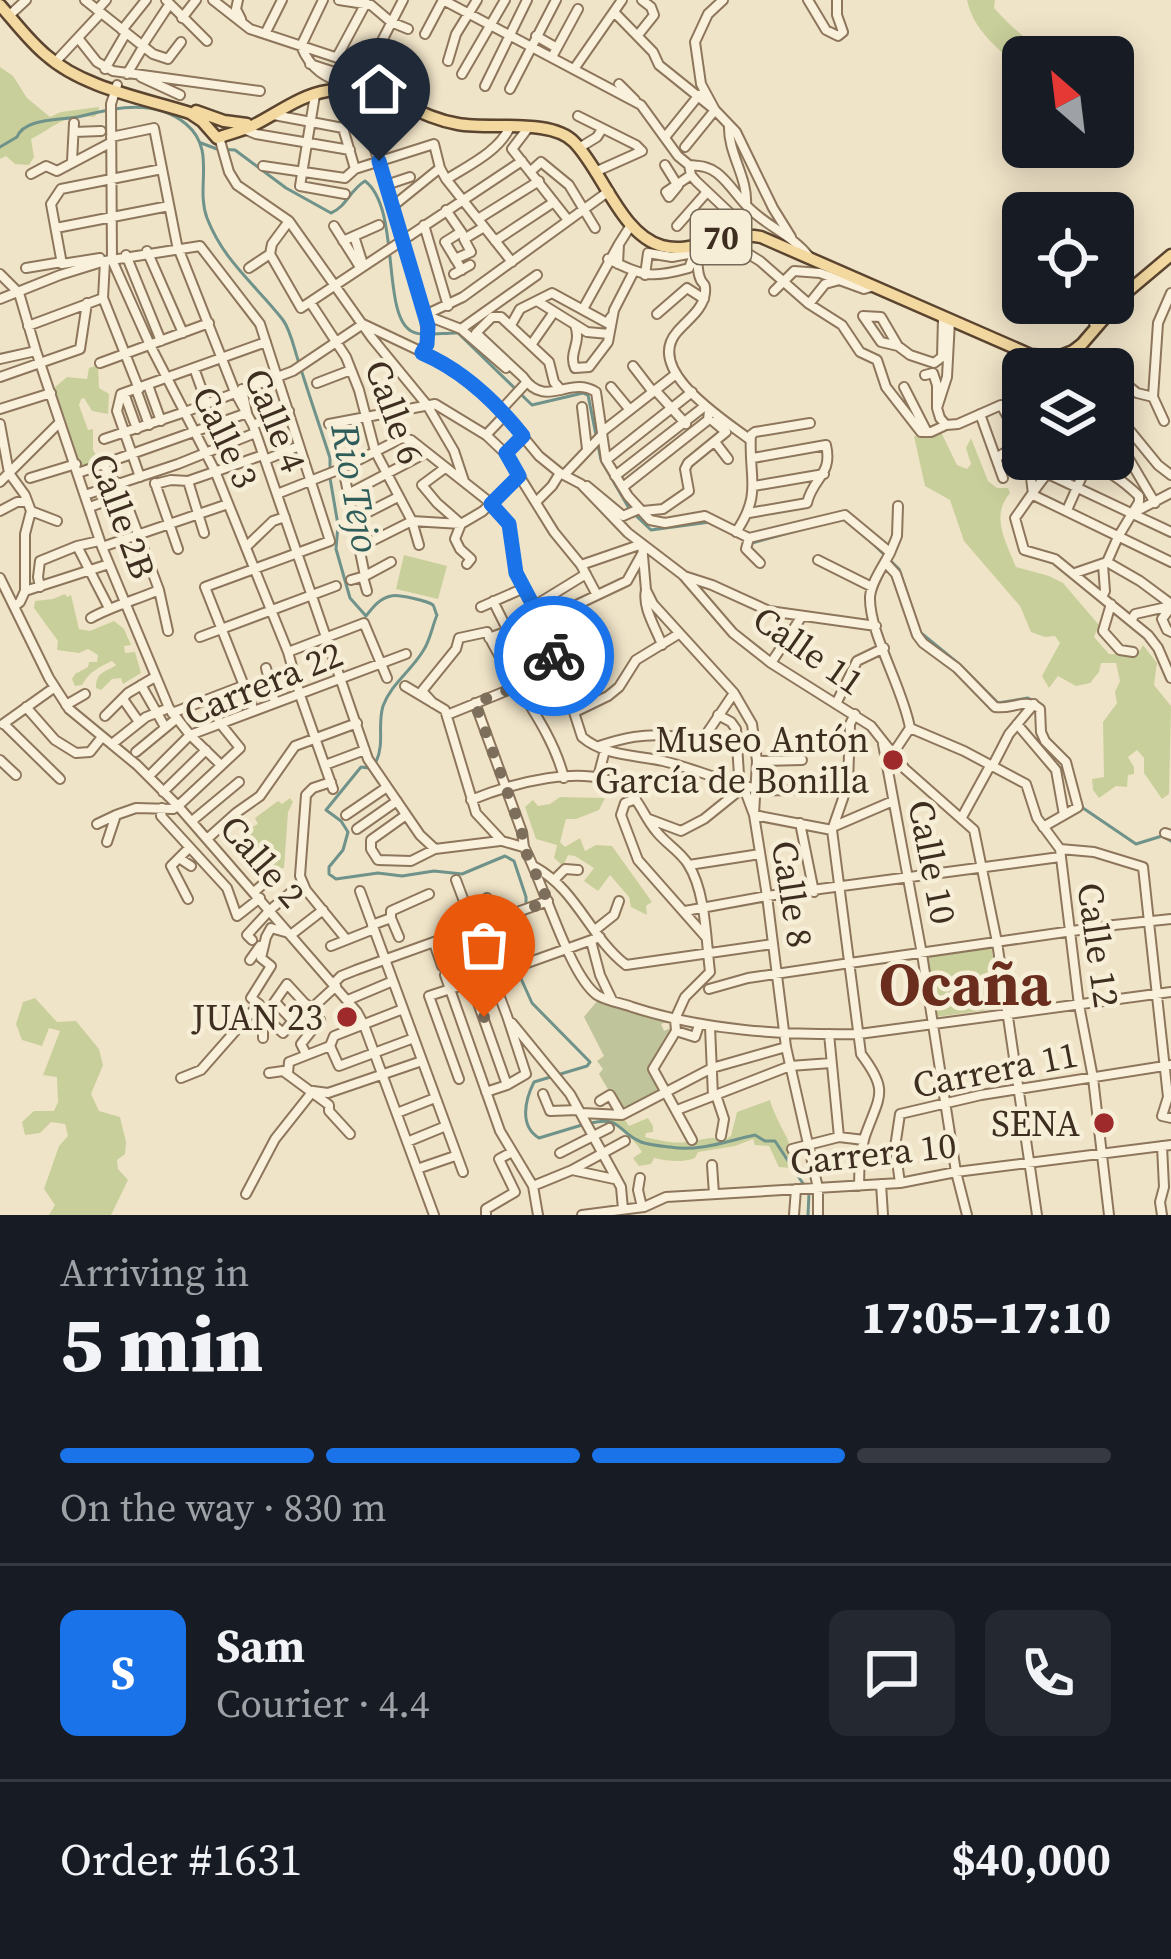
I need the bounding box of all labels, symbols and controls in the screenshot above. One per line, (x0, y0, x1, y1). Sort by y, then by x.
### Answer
north arrow (1002, 36, 1134, 168)
map controls (1002, 36, 1134, 480)
pin (328, 38, 430, 161)
icon: home (346, 56, 412, 122)
button: locate (1002, 192, 1134, 324)
road number: 70 (691, 210, 751, 264)
button: layers (1002, 348, 1134, 480)
street label: Calle 6 (353, 353, 436, 471)
street label: Calle 4 (233, 361, 318, 479)
street label: Calle 3 (181, 378, 270, 496)
water label: Rio Tejo (318, 418, 393, 557)
street label: Calle 2B (77, 447, 168, 586)
street label: Calle 11 (743, 594, 874, 706)
courier (494, 596, 614, 716)
icon: bike (521, 623, 587, 689)
street label: Carrera 22 (177, 629, 350, 737)
place label: Museo Antón García de Bonilla (595, 715, 870, 805)
marker: Museo Antón García de Bonilla (880, 747, 906, 773)
street label: Calle 10 (897, 796, 969, 928)
street label: Calle 2 (209, 805, 316, 918)
street label: Calle 8 (760, 837, 825, 951)
street label: Calle 12 (1066, 880, 1131, 1010)
pin (433, 894, 535, 1017)
icon: bag (451, 912, 517, 978)
district label: Ocaña (879, 943, 1052, 1025)
place label: JUAN 23 (191, 993, 323, 1042)
marker: JUAN 23 (334, 1004, 360, 1030)
street label: Carrera 11 (909, 1030, 1082, 1109)
place label: SENA (991, 1099, 1080, 1148)
marker: SENA (1091, 1110, 1117, 1136)
street label: Carrera 10 (788, 1120, 959, 1187)
text: Arriving in (60, 1246, 249, 1299)
text: 17:05–17:10 (861, 1286, 1111, 1348)
text: 5 min (60, 1290, 263, 1397)
text: On the way · 830 m (60, 1481, 387, 1534)
button: chat (829, 1610, 955, 1736)
button: phone (985, 1610, 1111, 1736)
text: Sam (216, 1615, 305, 1677)
text: S (111, 1642, 135, 1704)
text: Courier · 4.4 (216, 1677, 429, 1730)
text: Order #1631 (60, 1828, 302, 1890)
text: $40,000 (951, 1828, 1111, 1890)

